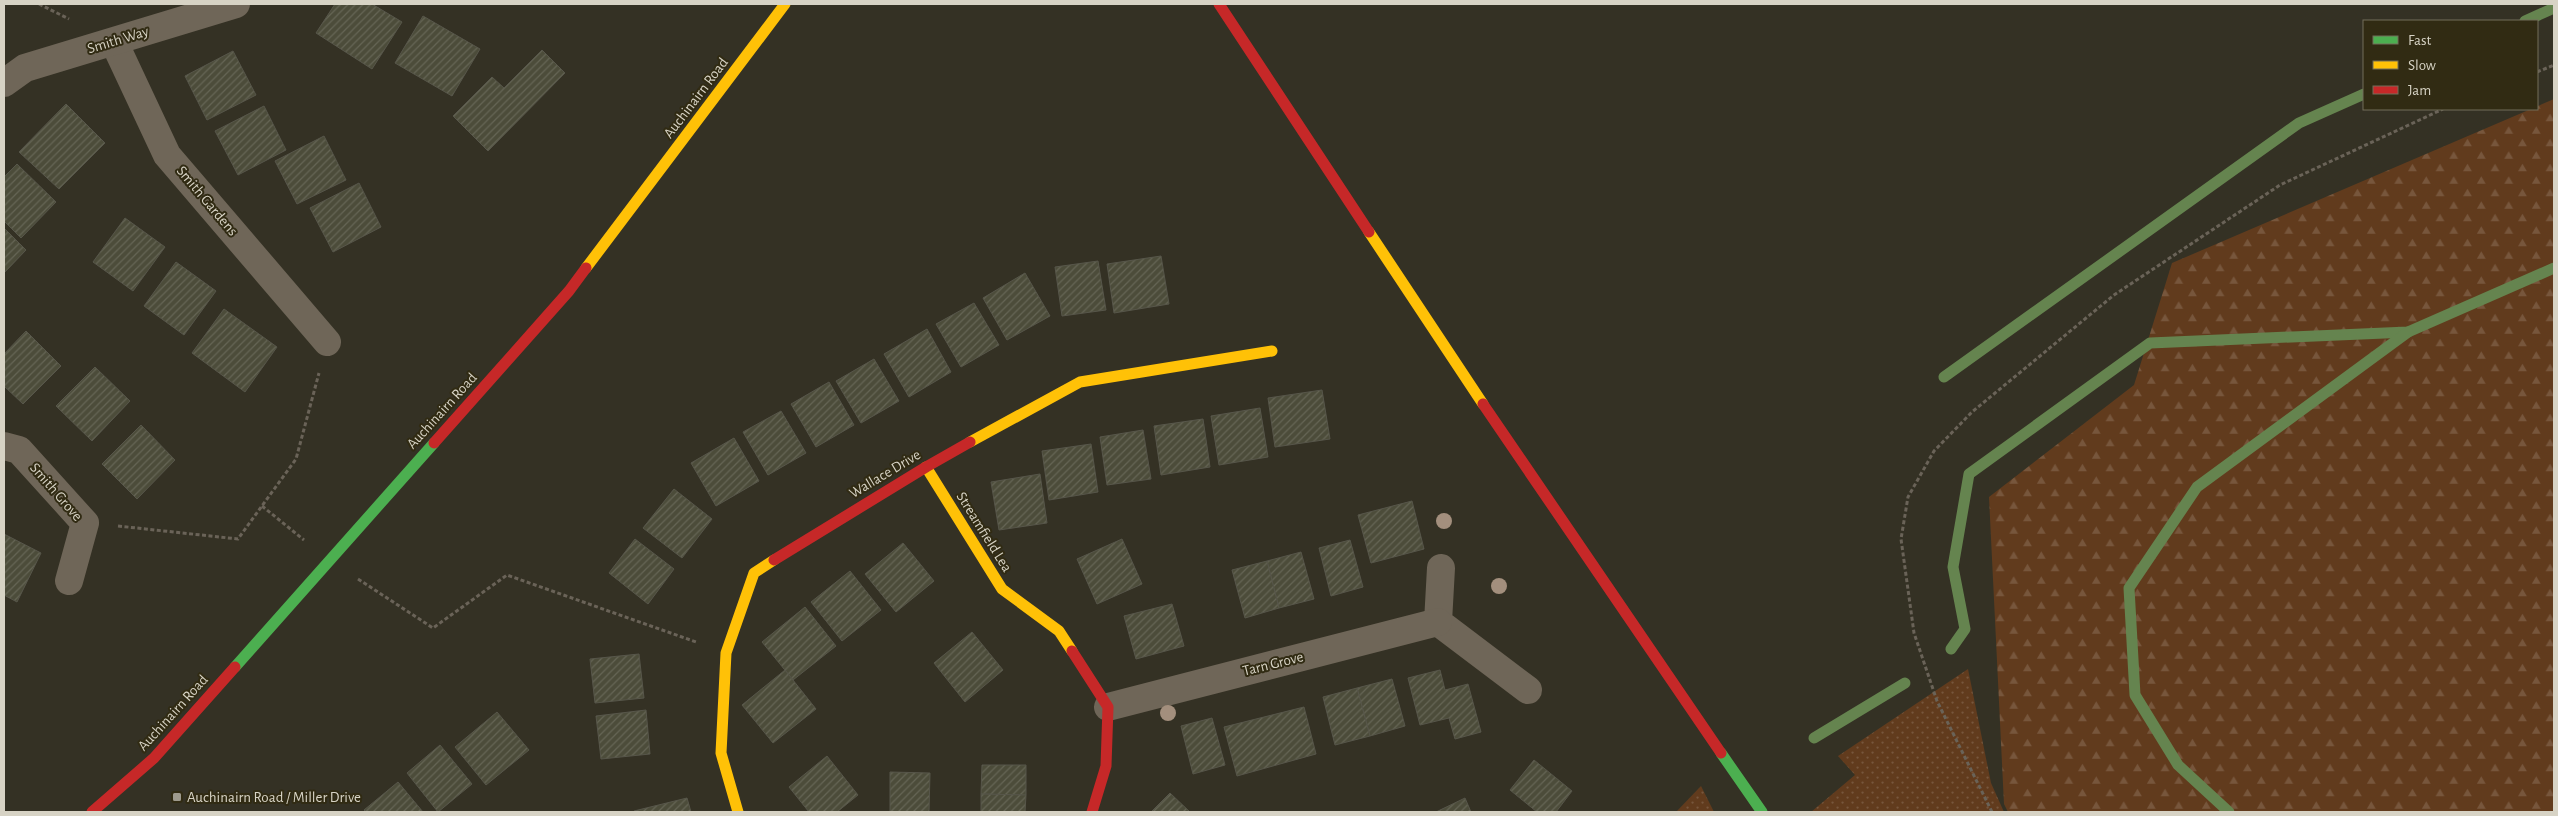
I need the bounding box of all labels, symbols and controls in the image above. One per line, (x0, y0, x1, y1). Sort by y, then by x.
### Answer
legend (2363, 20, 2538, 110)
street label: Smith Way (86, 23, 151, 56)
text: Fast (2408, 33, 2432, 48)
street label: Auchinairn Road (661, 55, 731, 141)
text: Slow (2408, 58, 2436, 73)
text: Jam (2408, 83, 2431, 98)
street label: Smith Gardens (174, 163, 240, 239)
street label: Auchinairn Road (404, 370, 480, 452)
street label: Wallace Drive (847, 447, 923, 501)
street label: Smith Grove (27, 460, 85, 524)
street label: Streamfield Lea (953, 489, 1015, 575)
street label: Tarn Grove (1241, 649, 1305, 679)
street label: Auchinairn Road (135, 672, 211, 754)
place label: Auchinairn Road / Miller Drive (187, 790, 361, 805)
marker: Auchinairn Road / Miller Drive (171, 791, 183, 803)

